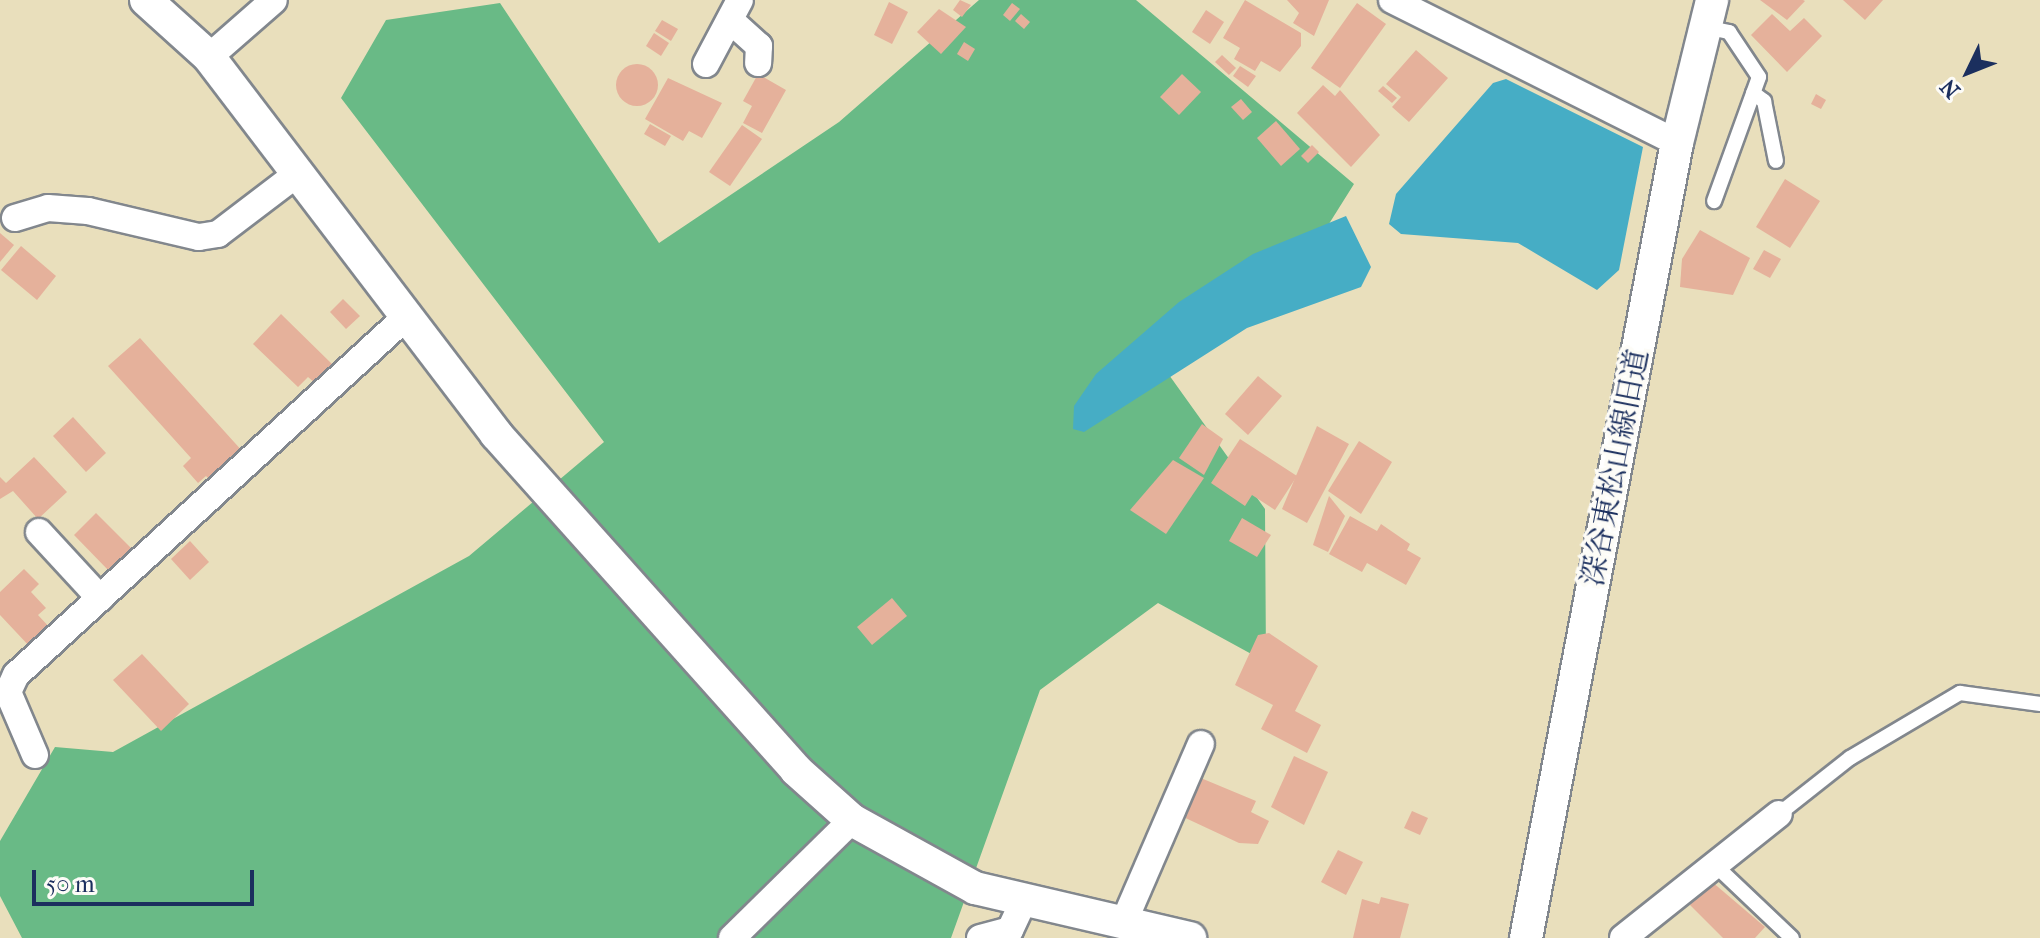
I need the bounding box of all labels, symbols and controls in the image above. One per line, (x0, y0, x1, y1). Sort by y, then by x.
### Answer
north arrow (1928, 32, 2008, 112)
text: N (1935, 73, 1966, 103)
street label: 深谷東松山線旧道 (1575, 347, 1657, 589)
scale bar (36, 854, 258, 904)
text: 50 m (46, 870, 95, 898)

